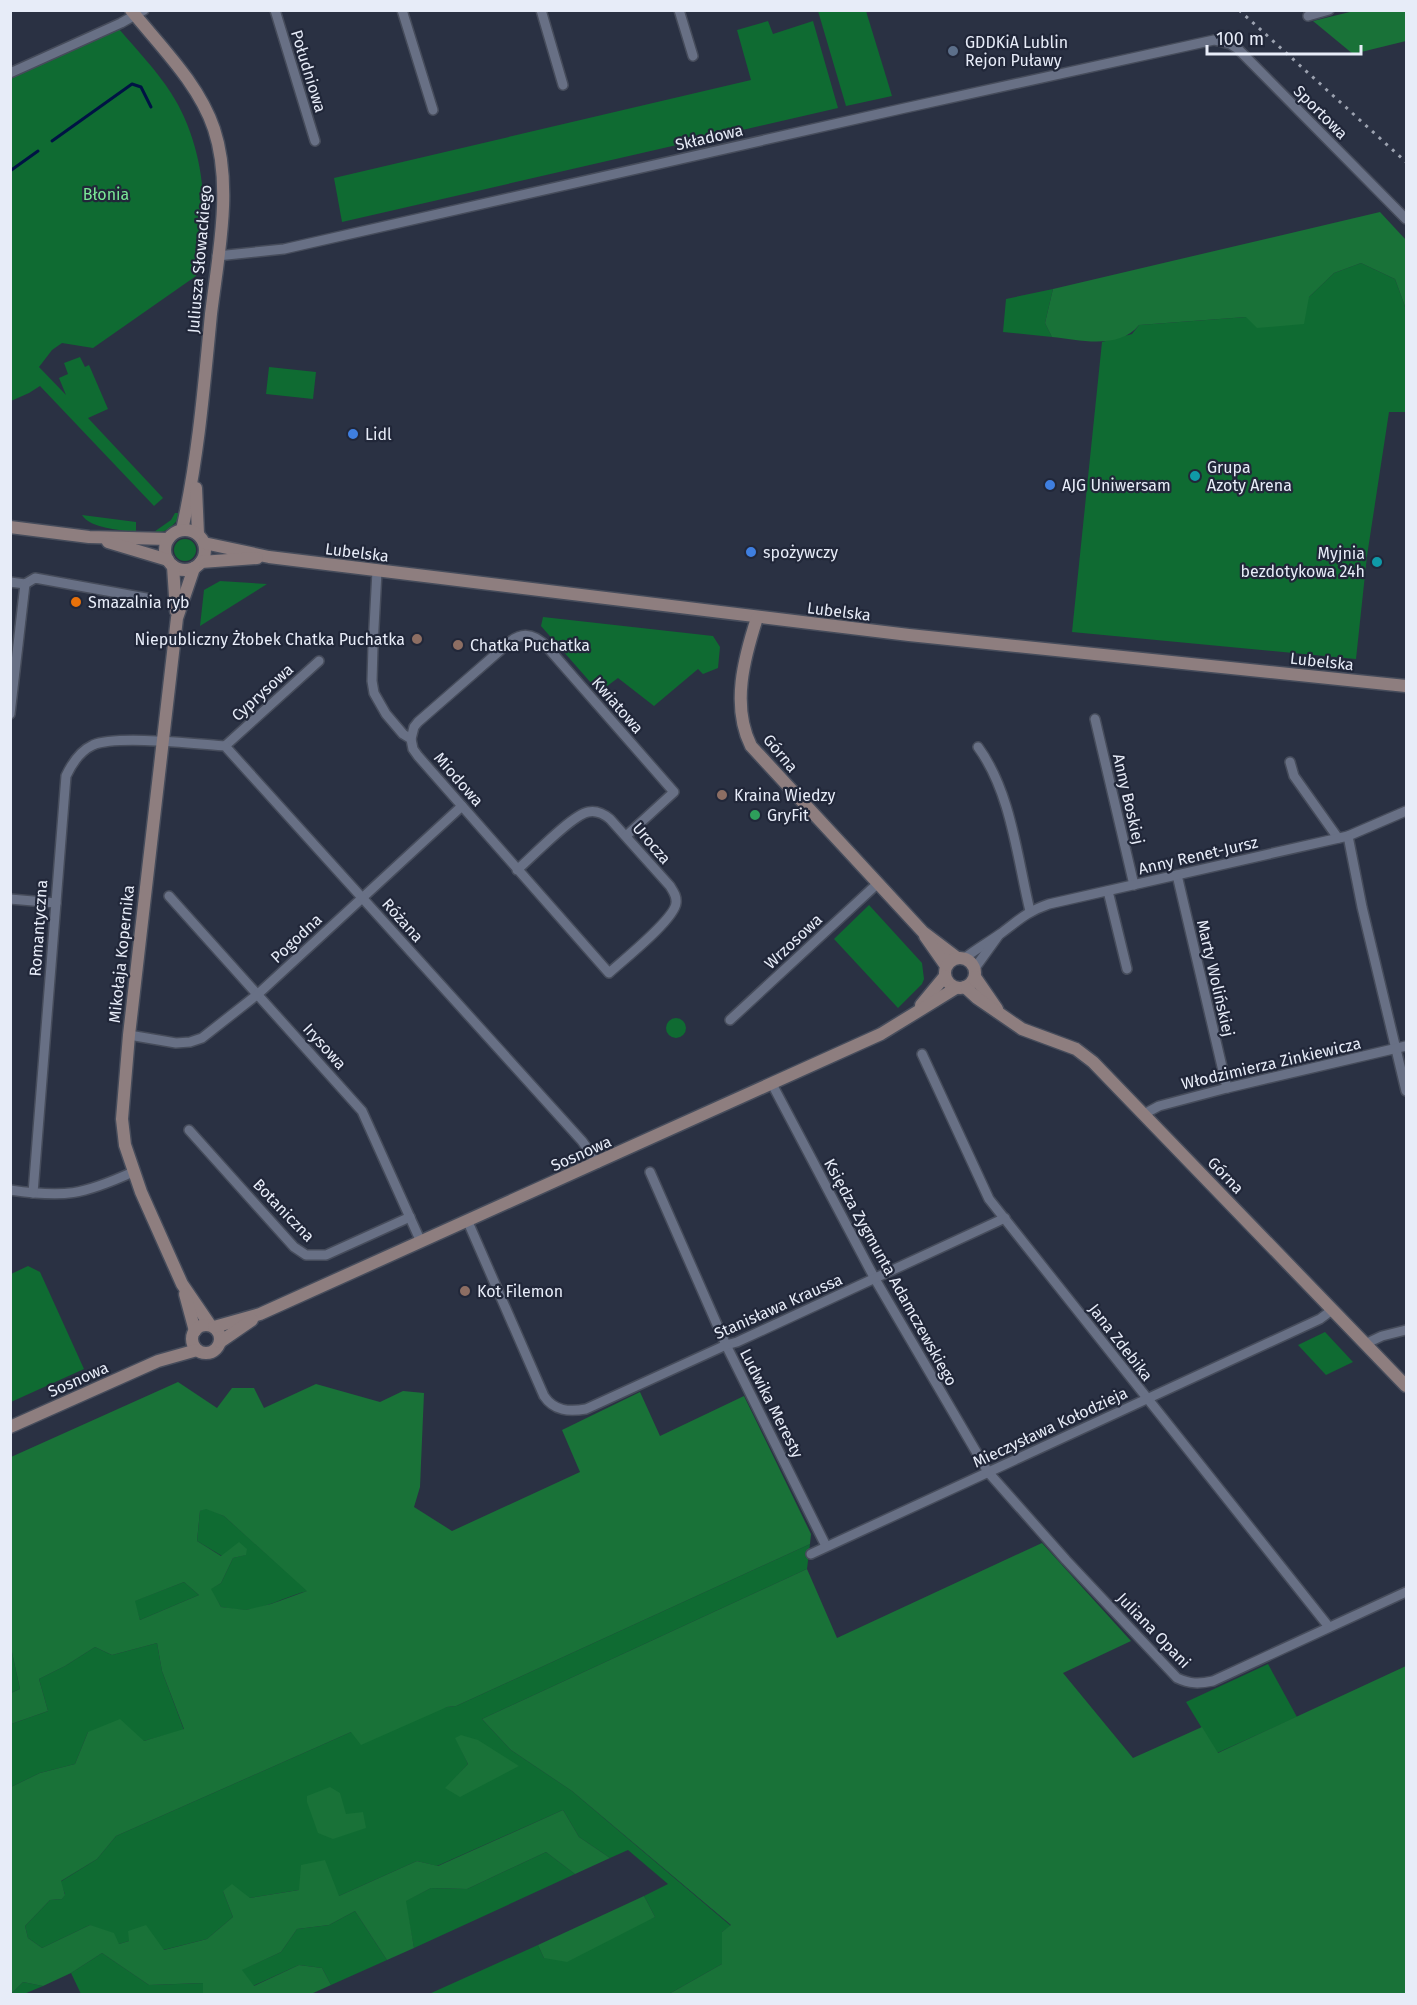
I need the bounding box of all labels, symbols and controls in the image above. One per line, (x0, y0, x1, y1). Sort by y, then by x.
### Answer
scale bar (1207, 18, 1362, 56)
street label: Południowa (287, 28, 330, 115)
text: 100 m (1216, 28, 1264, 50)
place label: GDDKiA Lublin Rejon Puławy (965, 33, 1068, 70)
marker: GDDKiA Lublin Rejon Puławy (946, 44, 960, 58)
street label: Sportowa (1290, 81, 1352, 143)
street label: Składowa (673, 120, 745, 155)
street label: Juliusza Słowackiego (184, 184, 215, 334)
park label: Błonia (83, 185, 129, 204)
place label: Lidl (365, 425, 392, 444)
marker: Lidl (346, 427, 360, 441)
place label: Grupa Azoty Arena (1207, 458, 1292, 495)
marker: Grupa Azoty Arena (1188, 469, 1202, 483)
place label: AJG Uniwersam (1062, 476, 1171, 495)
marker: AJG Uniwersam (1043, 478, 1057, 492)
street label: Lubelska (324, 539, 390, 566)
place label: spożywczy (763, 543, 838, 562)
place label: Myjnia bezdotykowa 24h (1241, 544, 1365, 581)
marker: spożywczy (744, 545, 758, 559)
marker: Myjnia bezdotykowa 24h (1370, 555, 1384, 569)
place label: Smazalnia ryb (88, 593, 190, 612)
marker: Smazalnia ryb (69, 595, 83, 609)
street label: Lubelska (806, 598, 872, 625)
place label: Niepubliczny Żłobek Chatka Puchatka (135, 629, 405, 649)
marker: Niepubliczny Żłobek Chatka Puchatka (410, 632, 424, 646)
place label: Chatka Puchatka (470, 636, 590, 655)
marker: Chatka Puchatka (451, 638, 465, 652)
street label: Lubelska (1289, 649, 1355, 674)
street label: Cyprysowa (228, 660, 297, 725)
street label: Kwiatowa (588, 673, 647, 738)
street label: Górna (759, 730, 802, 776)
street label: Miodowa (430, 748, 487, 810)
street label: Anny Boskiej (1109, 752, 1148, 846)
place label: Kraina Wiedzy (734, 786, 836, 805)
marker: Kraina Wiedzy (715, 788, 729, 802)
place label: GryFit (767, 806, 809, 825)
marker: GryFit (748, 808, 762, 822)
street label: Urocza (628, 819, 675, 868)
street label: Anny Renet-Jursz (1136, 832, 1260, 878)
street label: Romantyczna (26, 879, 51, 977)
street label: Mikołaja Kopernika (105, 884, 138, 1024)
street label: Różana (378, 895, 427, 946)
street label: Pogodna (267, 910, 326, 967)
street label: Wrzosowa (760, 910, 826, 973)
street label: Marty Wolińskiej (1193, 918, 1238, 1038)
street label: Irysowa (299, 1019, 350, 1073)
street label: Włodzimierza Zinkiewicza (1179, 1034, 1363, 1093)
street label: Sosnowa (548, 1132, 614, 1175)
street label: Górna (1204, 1153, 1248, 1198)
street label: Księdza Zygmunta Adamczewskiego (820, 1155, 961, 1389)
street label: Botaniczna (249, 1175, 318, 1246)
street label: Stanisława Kraussa (711, 1270, 845, 1343)
place label: Kot Filemon (477, 1282, 563, 1301)
marker: Kot Filemon (458, 1284, 472, 1298)
street label: Jana Zdebika (1085, 1300, 1157, 1385)
street label: Ludwika Meresty (736, 1345, 807, 1461)
street label: Sosnowa (45, 1358, 111, 1401)
street label: Mieczysława Kołodzieja (970, 1383, 1131, 1472)
street label: Juliana Opani (1113, 1589, 1194, 1672)

